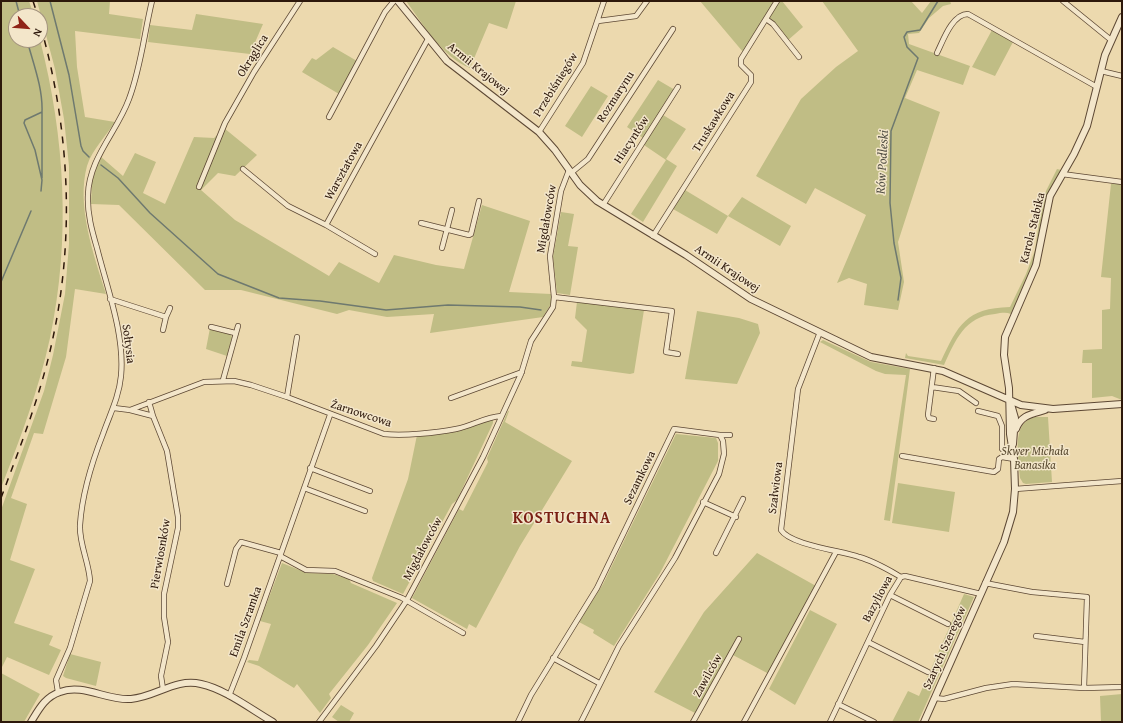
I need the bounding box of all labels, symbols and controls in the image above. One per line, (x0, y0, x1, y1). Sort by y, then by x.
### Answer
north arrow (8, 8, 48, 48)
text: N (29, 26, 47, 40)
street label: Okrąglica (234, 32, 272, 80)
street label: Armii Krajowej (444, 40, 512, 98)
street label: Przebiśniegów (531, 50, 581, 120)
street label: Rozmarynu (594, 69, 638, 125)
street label: Truskawkowa (690, 89, 738, 155)
street label: Hiacyntów (611, 113, 653, 167)
water label: Rów Podleski (874, 130, 892, 194)
street label: Warsztatowa (322, 139, 366, 203)
street label: Migdałowców (534, 184, 560, 254)
street label: Karola Stabika (1017, 191, 1049, 265)
street label: Armii Krajowej (692, 242, 762, 296)
street label: Sołtysia (118, 324, 138, 364)
street label: Żarnowcowa (329, 397, 393, 431)
park label: Skwer Michała Banasika (1001, 445, 1069, 473)
street label: Sezamkowa (621, 449, 659, 507)
street label: Szałwiowa (766, 461, 786, 515)
district label: KOSTUCHNA (513, 509, 611, 529)
street label: Migdałowców (400, 515, 446, 583)
street label: Pierwiosnków (148, 518, 174, 590)
street label: Bazyliowa (860, 573, 896, 625)
street label: Emila Szramka (227, 585, 265, 659)
street label: Szarych Szeregów (920, 604, 970, 692)
street label: Zawilców (690, 652, 726, 700)

